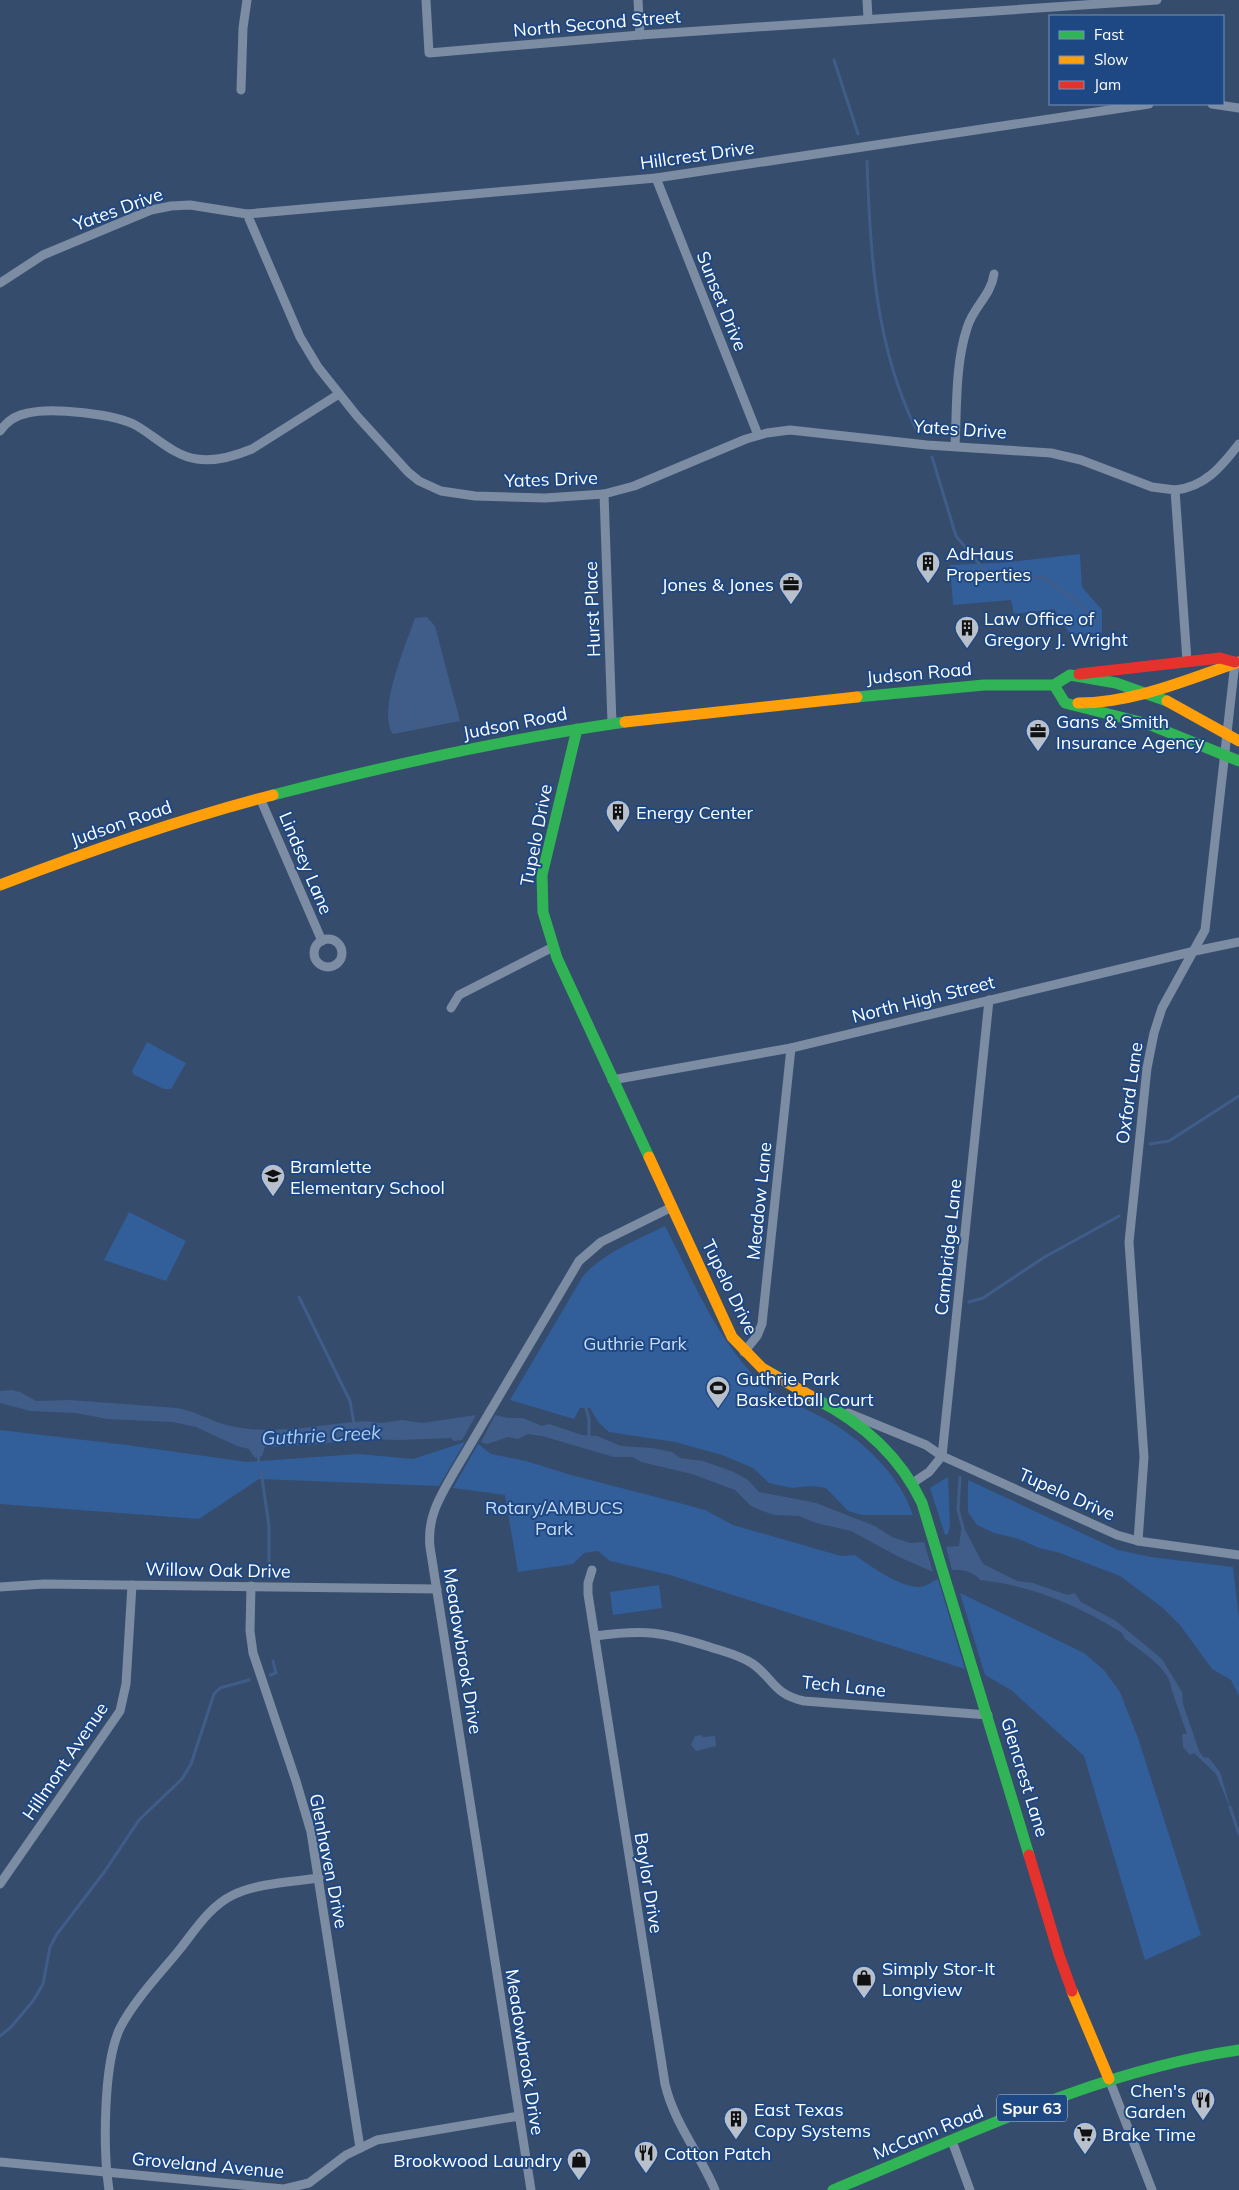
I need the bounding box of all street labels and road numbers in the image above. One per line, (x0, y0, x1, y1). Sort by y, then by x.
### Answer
street label: North Second Street (512, 4, 682, 42)
street label: Hillcrest Drive (638, 136, 756, 174)
street label: Yates Drive (69, 182, 166, 236)
street label: Sunset Drive (692, 248, 752, 354)
street label: Yates Drive (912, 414, 1007, 444)
street label: Yates Drive (503, 466, 598, 492)
street label: Hurst Place (579, 561, 605, 657)
street label: Judson Road (865, 657, 973, 689)
street label: Judson Road (461, 702, 569, 744)
street label: Tupelo Drive (515, 782, 557, 888)
street label: Judson Road (67, 795, 175, 851)
street label: Lindsey Lane (274, 808, 338, 918)
street label: North High Street (849, 970, 997, 1028)
street label: Oxford Lane (1110, 1041, 1148, 1145)
street label: Meadow Lane (741, 1141, 777, 1261)
street label: Cambridge Lane (929, 1178, 967, 1316)
street label: Tupelo Drive (697, 1236, 763, 1338)
street label: Tupelo Drive (1015, 1462, 1119, 1526)
street label: Willow Oak Drive (145, 1557, 291, 1583)
street label: Meadowbrook Drive (439, 1566, 487, 1736)
street label: Tech Lane (801, 1670, 887, 1702)
street label: Hillmont Avenue (17, 1698, 113, 1824)
street label: Glencrest Lane (996, 1714, 1054, 1840)
street label: Glenhaven Drive (305, 1792, 353, 1930)
street label: Baylor Drive (630, 1831, 668, 1935)
street label: Meadowbrook Drive (501, 1967, 549, 2137)
road number: Spur 63 (997, 2094, 1067, 2122)
street label: McCann Road (869, 2099, 987, 2165)
street label: Groveland Avenue (131, 2147, 285, 2183)

